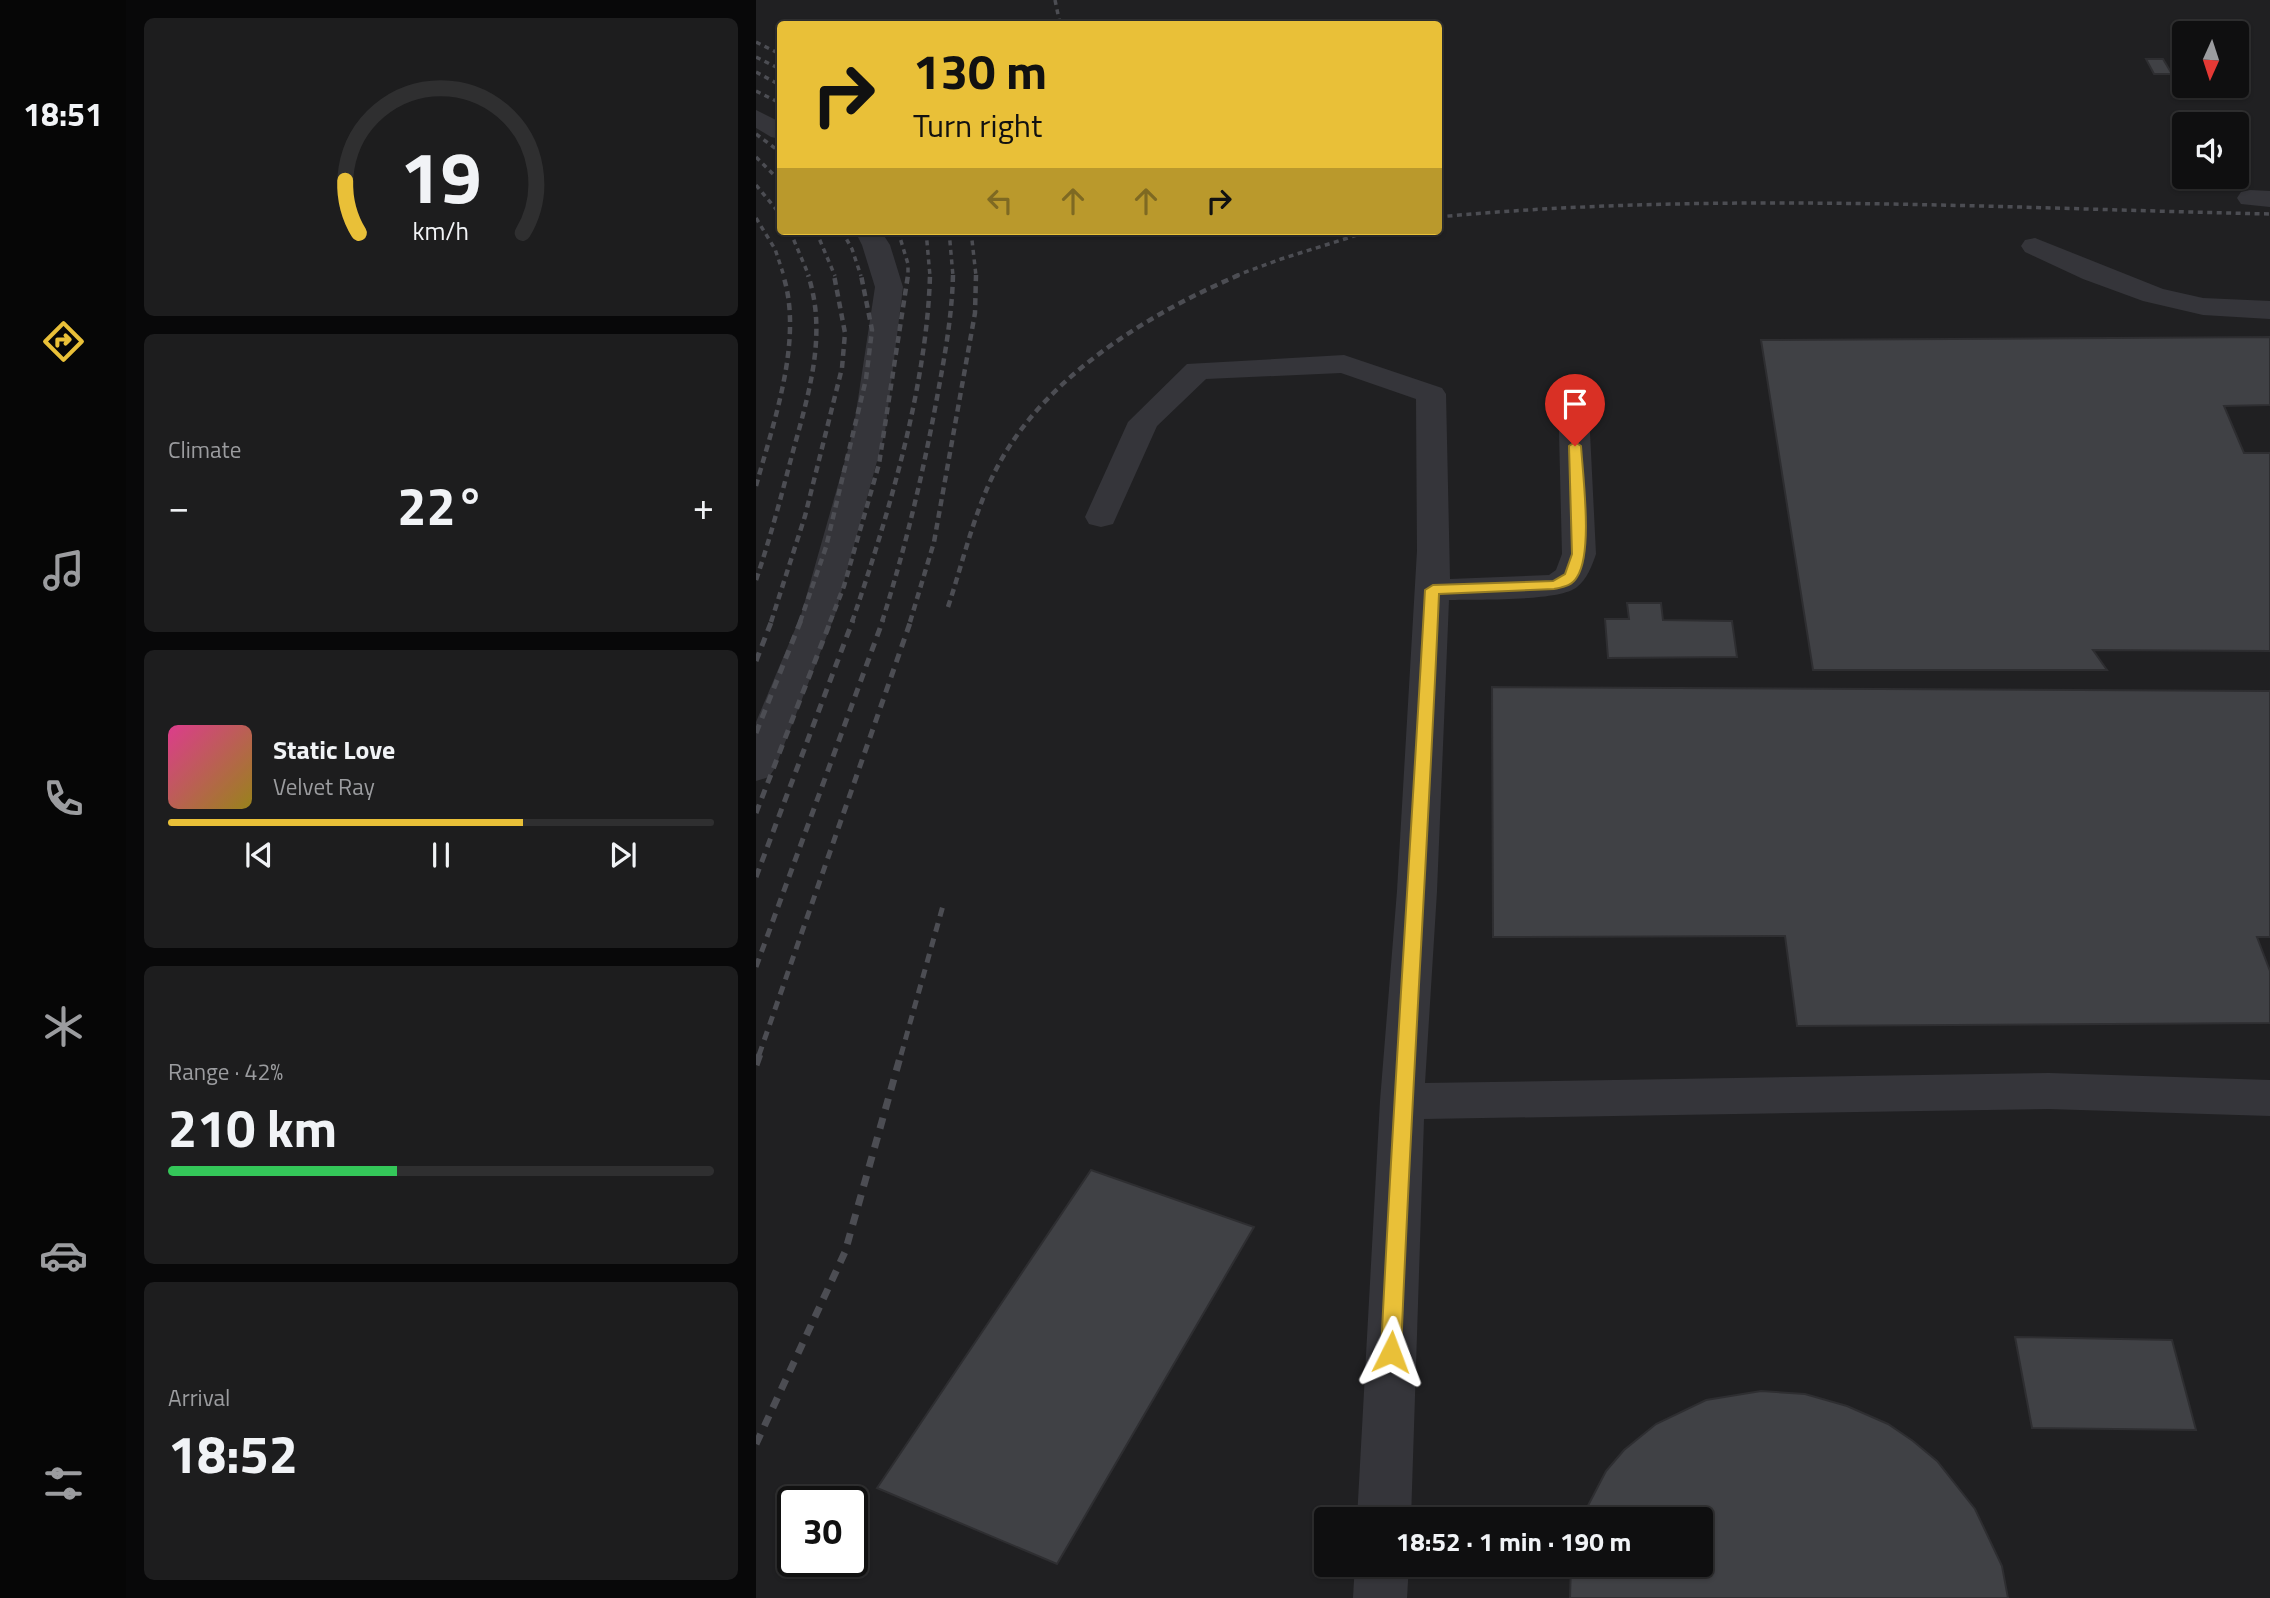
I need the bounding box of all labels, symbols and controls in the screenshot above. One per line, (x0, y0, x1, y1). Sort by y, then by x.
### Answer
north arrow (2172, 21, 2249, 98)
map controls (2172, 21, 2249, 189)
text: 130 m (913, 33, 1047, 108)
icon: right (798, 49, 889, 140)
text: 18:51 (23, 90, 103, 138)
text: Turn right (913, 101, 1042, 149)
button: sound (2172, 112, 2249, 189)
text: 19 (400, 121, 482, 231)
icon: left (981, 182, 1019, 220)
icon: ahead (1054, 182, 1092, 220)
icon: ahead (1127, 182, 1165, 220)
icon: right (1200, 182, 1238, 220)
text: km/h (413, 212, 469, 250)
icon: directions (39, 317, 88, 366)
pin (1545, 374, 1605, 446)
icon: arrive (1556, 385, 1594, 423)
text: Climate (168, 432, 241, 467)
text: 22° (397, 466, 485, 545)
text: − (168, 477, 189, 535)
text: + (693, 477, 714, 535)
icon: music (39, 546, 88, 595)
text: Static Love (273, 730, 395, 769)
text: Velvet Ray (273, 769, 375, 804)
icon: phone (39, 774, 88, 823)
icon: previous (240, 836, 278, 874)
icon: pause (422, 836, 460, 874)
icon: next (604, 836, 642, 874)
icon: climate (39, 1002, 88, 1051)
text: Range · 42% (168, 1054, 283, 1089)
text: 210 km (168, 1088, 337, 1167)
icon: car (39, 1231, 88, 1280)
position arrow (1354, 1315, 1428, 1389)
text: Arrival (168, 1380, 230, 1415)
text: 18:52 (168, 1414, 298, 1493)
icon: filters (39, 1459, 88, 1508)
speed limit sign: 30 (777, 1486, 868, 1577)
text: 18:52 · 1 min · 190 m (1396, 1522, 1631, 1561)

